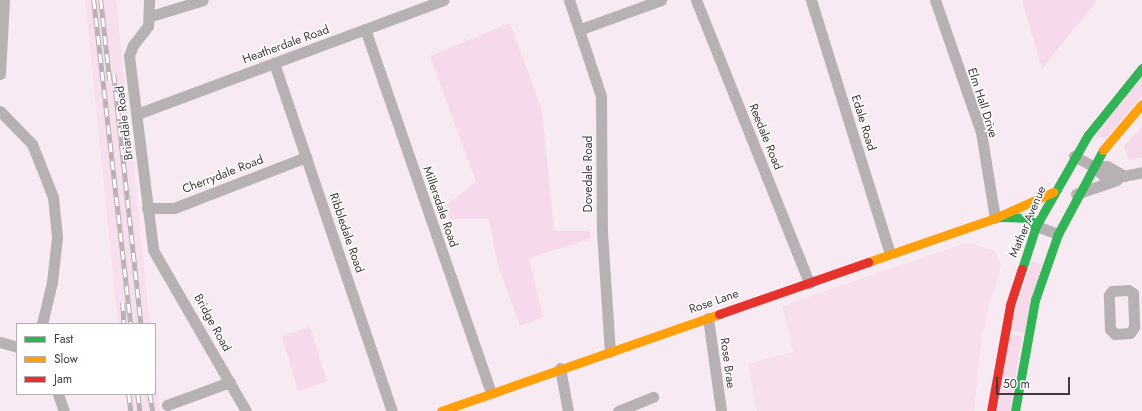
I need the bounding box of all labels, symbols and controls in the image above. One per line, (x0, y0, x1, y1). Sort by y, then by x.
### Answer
street label: Heatherdale Road (241, 23, 331, 67)
street label: Elm Hall Drive (964, 66, 1000, 140)
street label: Briardale Road (113, 85, 137, 161)
street label: Edale Road (848, 93, 878, 153)
street label: Reedale Road (745, 102, 785, 172)
street label: Dovedale Road (582, 136, 596, 212)
street label: Cherrydale Road (180, 153, 266, 197)
street label: Millersdale Road (419, 165, 461, 249)
street label: Mather Avenue (1007, 184, 1049, 260)
street label: Ribbledale Road (326, 191, 366, 275)
street label: Rose Lane (687, 287, 741, 317)
street label: Bridge Road (190, 292, 234, 354)
legend (16, 323, 156, 395)
text: Fast (54, 330, 73, 348)
street label: Rose Brae (716, 337, 738, 389)
text: Slow (54, 350, 78, 368)
scale bar (998, 369, 1072, 395)
text: Jam (54, 370, 72, 388)
text: 50 m (1003, 375, 1030, 393)

